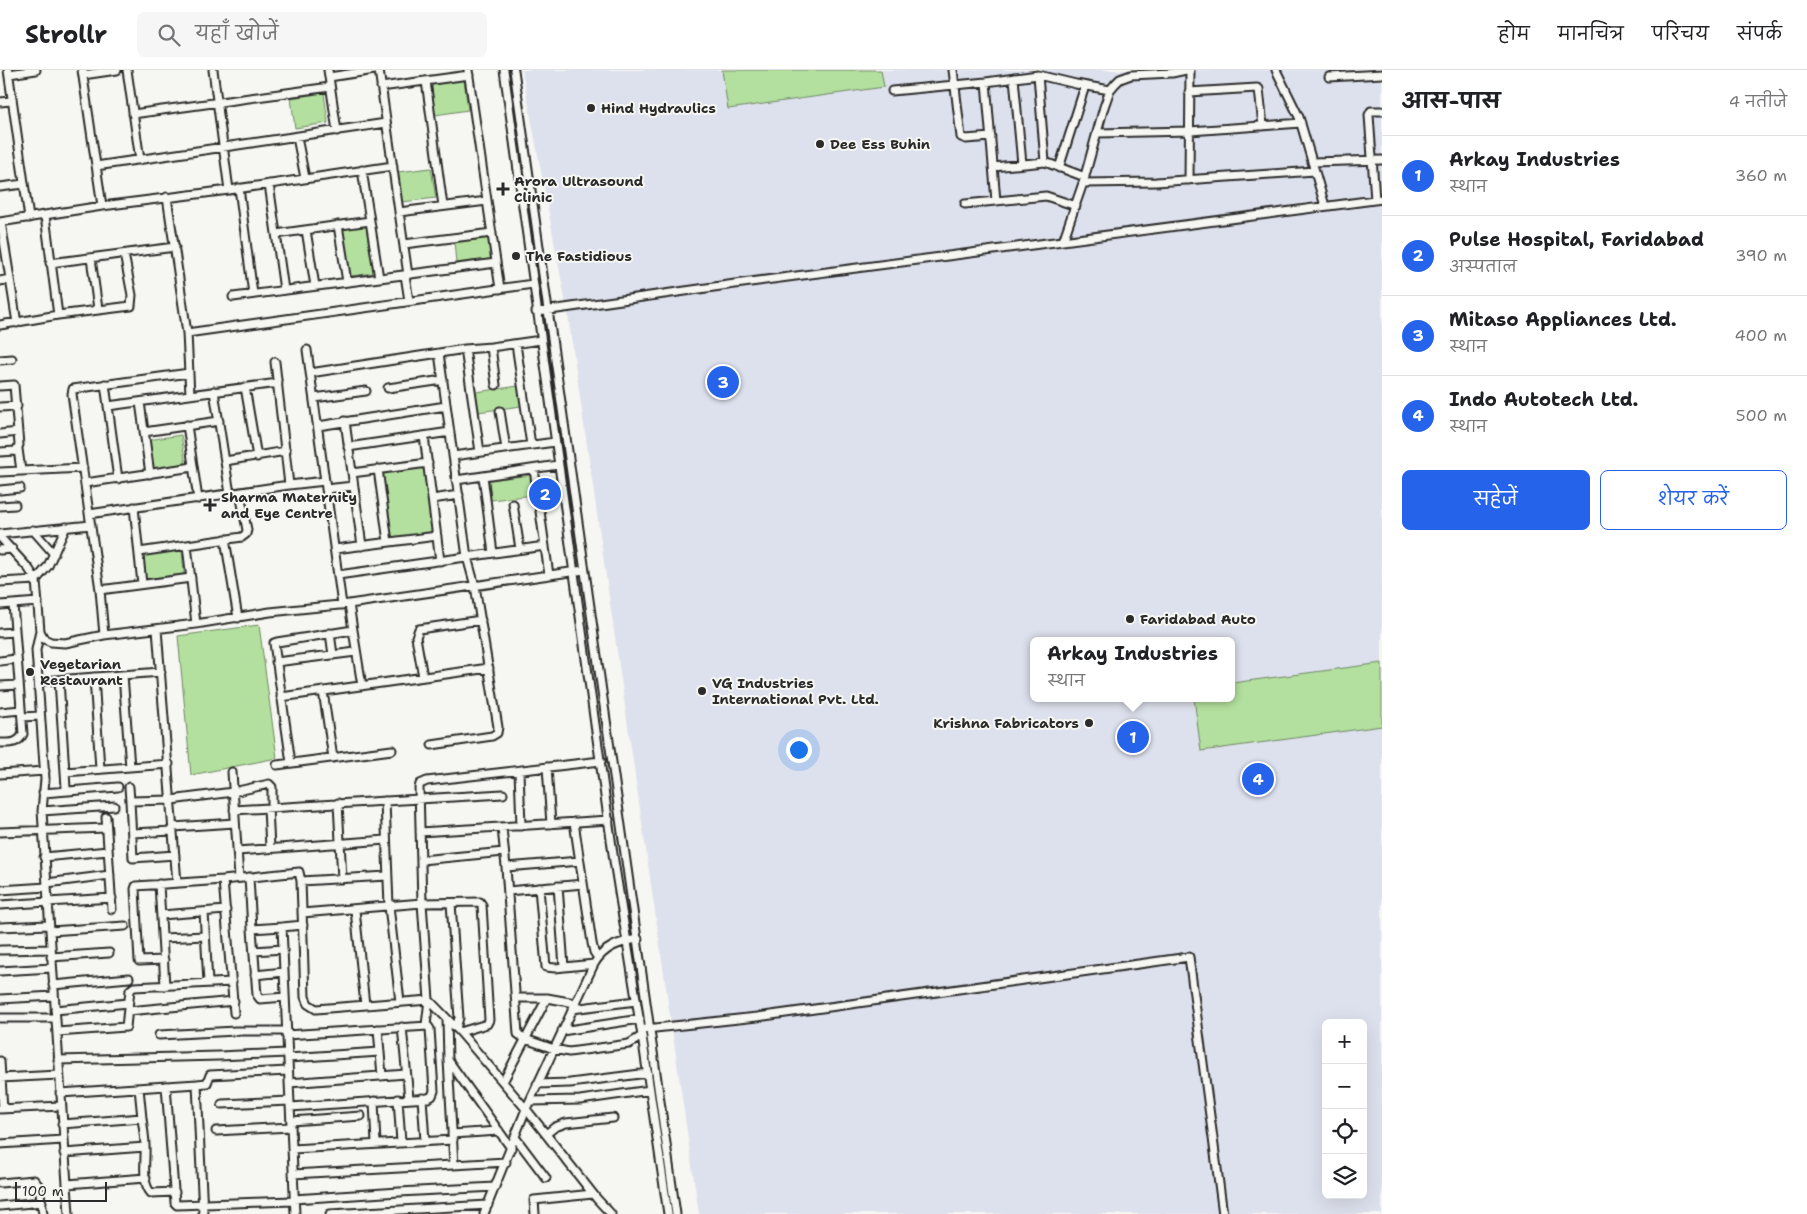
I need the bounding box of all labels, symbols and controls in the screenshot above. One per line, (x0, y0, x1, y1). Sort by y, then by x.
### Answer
search box (137, 12, 487, 57)
text: Strollr (25, 19, 107, 51)
icon: search (155, 21, 183, 49)
text: यहाँ खोजें (195, 21, 278, 46)
text: होम (1498, 22, 1530, 46)
text: मानचित्र (1558, 22, 1624, 46)
text: परिचय (1652, 22, 1709, 46)
text: संपर्क (1737, 22, 1782, 46)
text: आस-पास (1402, 87, 1500, 115)
text: 4 नतीजे (1729, 91, 1787, 112)
place label: Hind Hydraulics (601, 99, 716, 117)
marker: Hind Hydraulics (585, 102, 597, 114)
place label: Dee Ess Buhin (830, 135, 930, 153)
marker: Dee Ess Buhin (814, 138, 826, 150)
text: Arkay Industries (1449, 147, 1620, 172)
text: 1 (1414, 165, 1422, 186)
text: 360 m (1735, 165, 1787, 186)
place label: Arora Ultrasound Clinic (514, 172, 644, 206)
text: स्थान (1449, 176, 1487, 197)
marker: Arora Ultrasound Clinic (496, 182, 510, 196)
text: Pulse Hospital, Faridabad (1449, 227, 1704, 252)
text: 2 (1412, 245, 1424, 266)
text: 390 m (1735, 245, 1787, 266)
place label: The Fastidious (526, 247, 632, 265)
marker: The Fastidious (510, 250, 522, 262)
text: अस्पताल (1449, 256, 1517, 277)
text: Mitaso Appliances Ltd. (1449, 307, 1677, 332)
text: 3 (1412, 325, 1424, 346)
text: 400 m (1734, 325, 1787, 346)
text: स्थान (1449, 336, 1487, 357)
pin: 3 (707, 363, 739, 401)
text: Indo Autotech Ltd. (1449, 387, 1638, 412)
text: 4 (1412, 405, 1424, 426)
text: 500 m (1736, 405, 1787, 426)
text: स्थान (1449, 416, 1487, 437)
button: सहेजें (1402, 470, 1590, 530)
button: शेयर करें (1600, 470, 1787, 530)
pin: 2 (529, 475, 561, 513)
place label: Sharma Maternity and Eye Centre (221, 488, 357, 522)
marker: Sharma Maternity and Eye Centre (203, 498, 217, 512)
place label: Faridabad Auto (1140, 610, 1256, 628)
marker: Faridabad Auto (1124, 613, 1136, 625)
popup (1030, 637, 1235, 702)
text: Arkay Industries (1047, 641, 1218, 666)
place label: Vegetarian Restaurant (40, 655, 123, 689)
marker: Vegetarian Restaurant (24, 666, 36, 678)
text: स्थान (1047, 670, 1085, 691)
place label: VG Industries International Pvt. Ltd. (712, 674, 879, 708)
marker: VG Industries International Pvt. Ltd. (696, 685, 708, 697)
place label: Krishna Fabricators (933, 714, 1079, 732)
marker: Krishna Fabricators (1083, 717, 1095, 729)
pin: 1 (1117, 718, 1149, 756)
your location (786, 737, 812, 763)
pin: 4 (1242, 760, 1274, 798)
map controls (1322, 1019, 1367, 1199)
button: + (1322, 1019, 1367, 1064)
button: − (1322, 1064, 1367, 1109)
button: locate (1322, 1109, 1367, 1154)
button: layers (1322, 1154, 1367, 1199)
scale bar (15, 1179, 108, 1202)
text: 100 m (22, 1182, 64, 1200)

